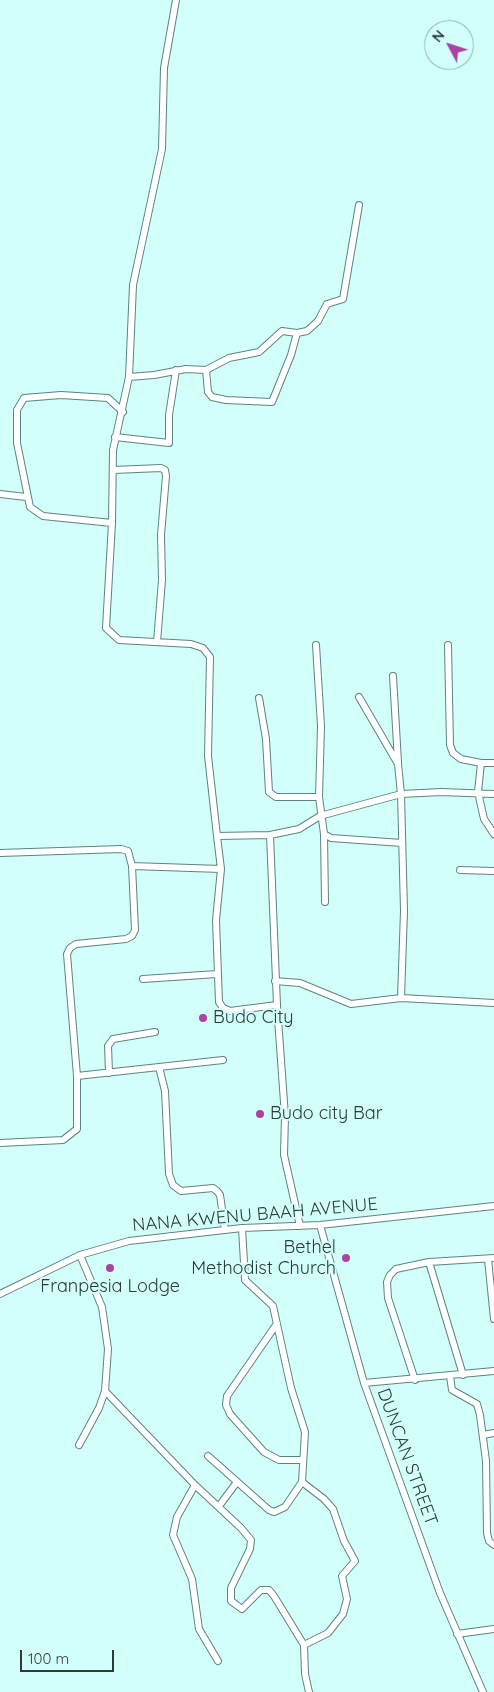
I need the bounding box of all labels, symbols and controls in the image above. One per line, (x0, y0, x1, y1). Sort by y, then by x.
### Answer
north arrow (424, 20, 474, 70)
text: N (428, 26, 448, 46)
place label: Budo City (213, 1007, 294, 1029)
marker: Budo City (197, 1012, 209, 1024)
place label: Budo city Bar (270, 1103, 383, 1125)
marker: Budo city Bar (254, 1108, 266, 1120)
street label: NANA KWENU BAAH AVENUE (131, 1194, 379, 1236)
place label: Bethel Methodist Church (191, 1237, 336, 1280)
marker: Bethel Methodist Church (340, 1252, 352, 1264)
marker: Franpesia Lodge (104, 1262, 116, 1274)
place label: Franpesia Lodge (40, 1276, 180, 1298)
street label: DUNCAN STREET (372, 1385, 442, 1529)
scale bar (22, 1640, 116, 1672)
text: 100 m (28, 1649, 69, 1668)

